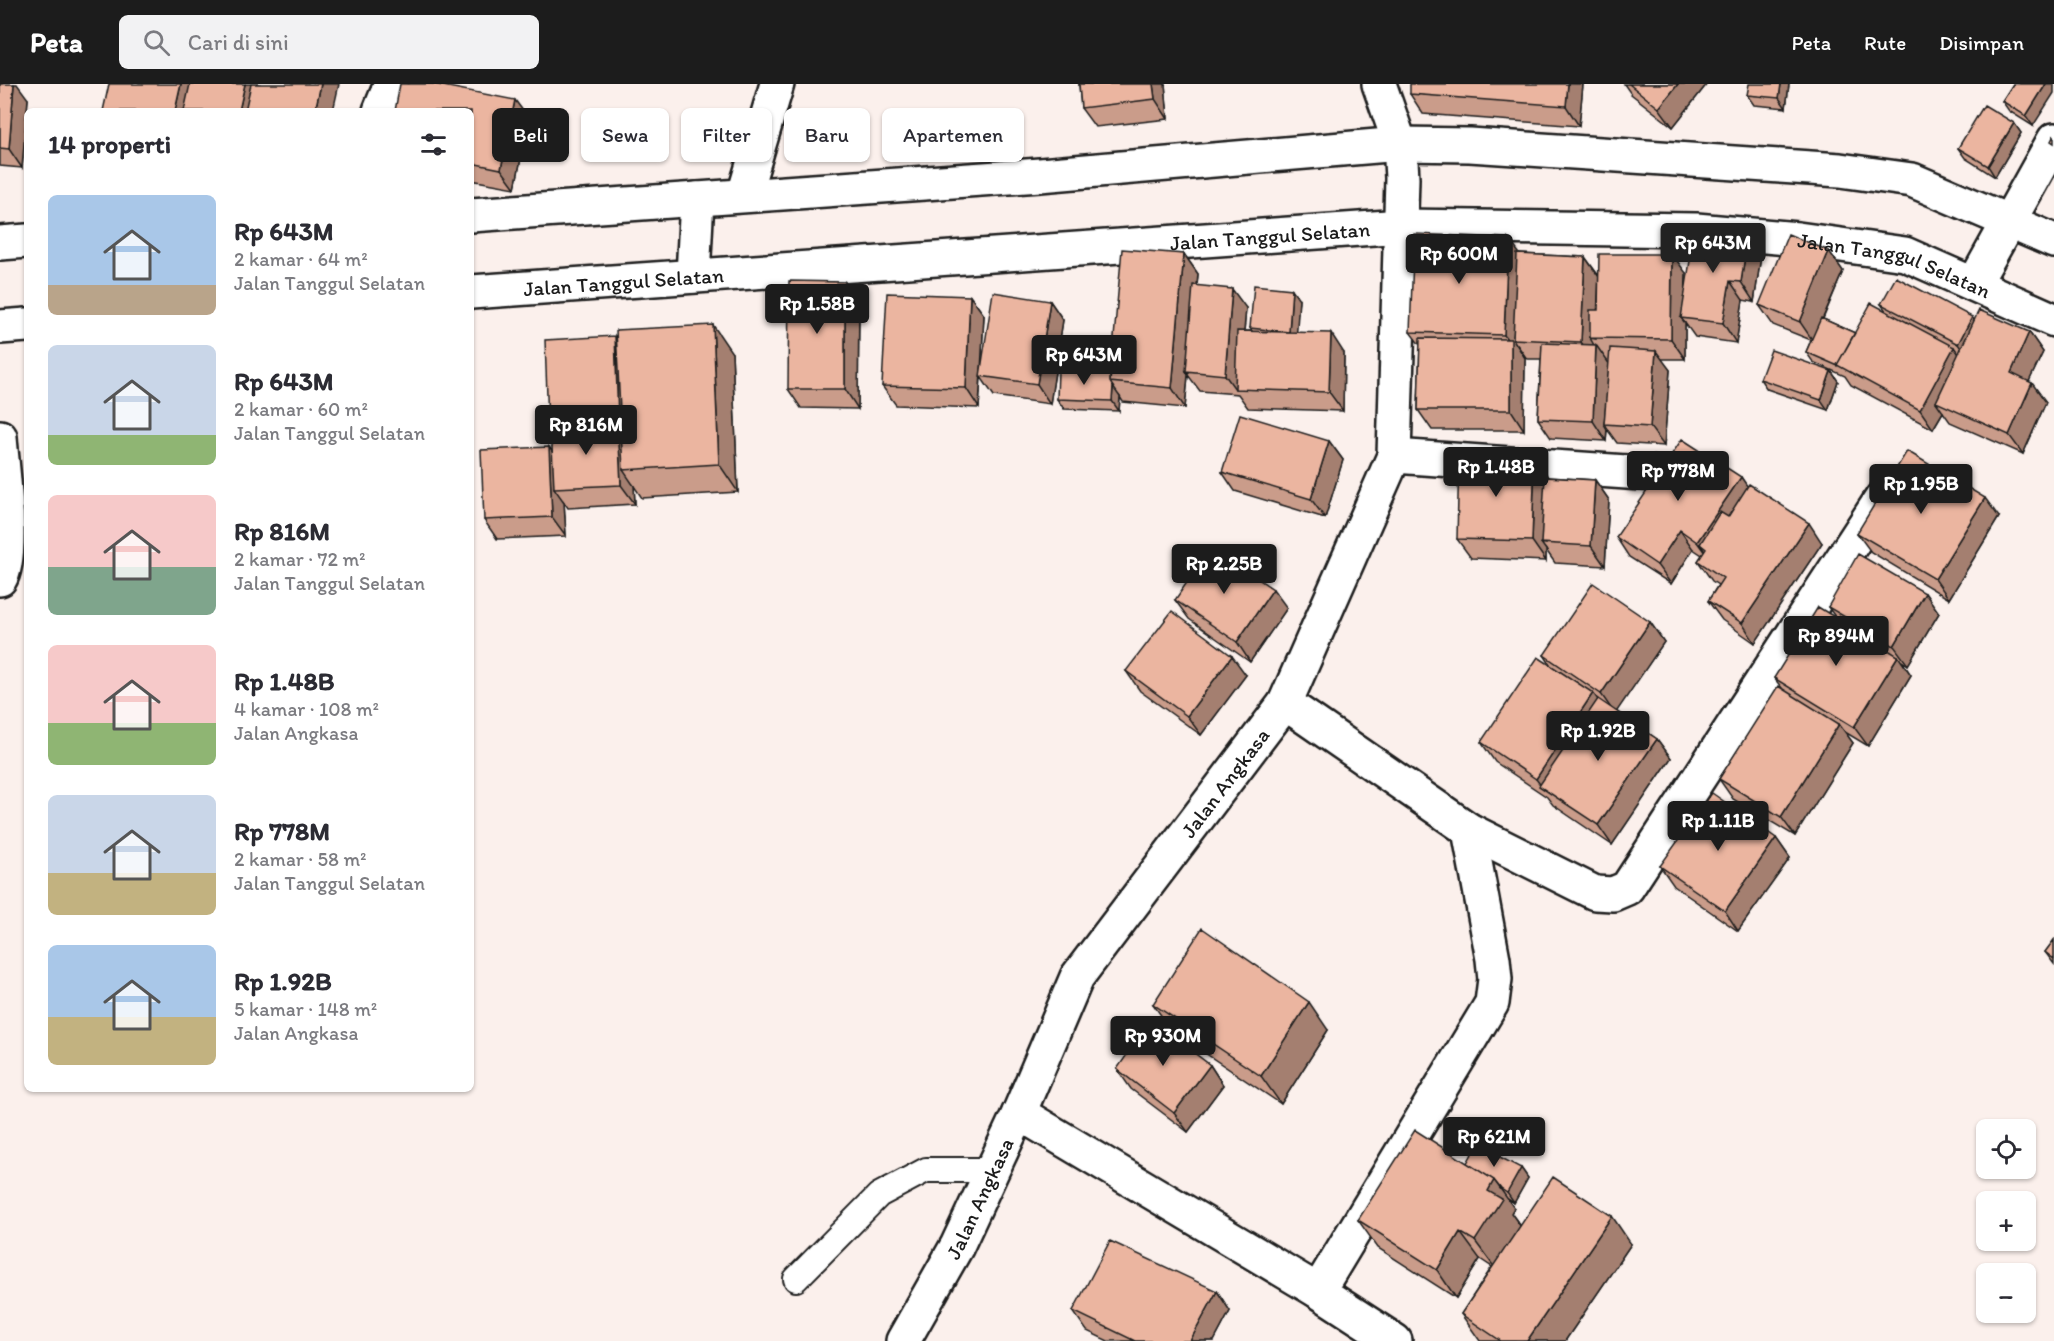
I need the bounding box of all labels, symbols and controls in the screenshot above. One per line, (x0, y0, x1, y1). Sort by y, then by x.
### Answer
search box (119, 15, 539, 69)
text: Peta (30, 25, 83, 59)
icon: search (140, 26, 173, 59)
text: Cari di sini (188, 29, 289, 56)
text: Peta (1791, 30, 1831, 55)
text: Rute (1864, 30, 1906, 55)
text: Disimpan (1939, 30, 2024, 55)
chip: Beli (492, 108, 569, 162)
chip: Sewa (581, 108, 669, 162)
chip: Filter (681, 108, 772, 162)
chip: Baru (784, 108, 870, 162)
chip: Apartemen (882, 108, 1024, 162)
text: 14 properti (48, 128, 171, 160)
icon: filters (417, 128, 450, 161)
text: Rp 643M (234, 215, 334, 247)
street label: Jalan Tanggul Selatan (1169, 216, 1371, 255)
icon: home (96, 219, 168, 291)
pin: Rp 643M (1658, 223, 1768, 274)
street label: Jalan Tanggul Selatan (1796, 227, 1995, 303)
text: Rp 643M (1675, 230, 1751, 254)
pin: Rp 600M (1404, 234, 1514, 285)
text: Rp 600M (1420, 241, 1498, 265)
text: 2 kamar · 64 m² (234, 247, 368, 271)
street label: Jalan Tanggul Selatan (523, 262, 725, 301)
text: Jalan Tanggul Selatan (234, 271, 425, 295)
pin: Rp 1.58B (755, 284, 879, 335)
text: Rp 1.58B (779, 291, 855, 315)
pin: Rp 643M (1029, 335, 1139, 386)
text: Rp 643M (1046, 342, 1122, 366)
text: Rp 643M (234, 365, 334, 397)
icon: home (96, 369, 168, 441)
text: 2 kamar · 60 m² (234, 397, 368, 421)
pin: Rp 816M (531, 405, 641, 456)
text: Rp 816M (549, 412, 623, 436)
text: Jalan Tanggul Selatan (234, 421, 425, 445)
pin: Rp 1.48B (1434, 447, 1558, 498)
pin: Rp 778M (1623, 451, 1733, 502)
text: Rp 1.48B (1457, 454, 1535, 478)
text: Rp 778M (1641, 458, 1715, 482)
pin: Rp 1.95B (1859, 464, 1983, 515)
text: Rp 1.95B (1883, 471, 1959, 495)
text: Rp 816M (234, 515, 330, 547)
icon: home (96, 519, 168, 591)
pin: Rp 2.25B (1162, 544, 1286, 595)
text: 2 kamar · 72 m² (234, 547, 365, 571)
text: Rp 2.25B (1186, 551, 1262, 575)
text: Jalan Tanggul Selatan (234, 571, 425, 595)
pin: Rp 894M (1781, 616, 1891, 667)
text: Rp 894M (1798, 623, 1874, 647)
text: Rp 1.48B (234, 665, 334, 697)
icon: home (96, 669, 168, 741)
text: 4 kamar · 108 m² (234, 697, 379, 721)
pin: Rp 1.92B (1536, 711, 1660, 762)
text: Rp 1.92B (1560, 718, 1636, 742)
text: Jalan Angkasa (234, 721, 358, 745)
street label: Jalan Angkasa (1175, 723, 1274, 842)
pin: Rp 1.11B (1656, 801, 1780, 852)
text: Rp 1.11B (1682, 808, 1754, 832)
text: Rp 778M (234, 815, 330, 847)
icon: home (96, 819, 168, 891)
text: 2 kamar · 58 m² (234, 847, 366, 871)
text: Jalan Tanggul Selatan (234, 871, 425, 895)
text: Rp 1.92B (234, 965, 332, 997)
icon: home (96, 969, 168, 1041)
text: 5 kamar · 148 m² (234, 997, 377, 1021)
pin: Rp 930M (1108, 1016, 1218, 1067)
text: Jalan Angkasa (234, 1021, 358, 1045)
text: Rp 930M (1125, 1023, 1201, 1047)
pin: Rp 621M (1439, 1117, 1549, 1168)
map controls (1976, 1119, 2036, 1323)
button: locate (1976, 1119, 2036, 1179)
text: Rp 621M (1457, 1124, 1531, 1148)
street label: Jalan Angkasa (940, 1134, 1018, 1263)
button: + (1976, 1191, 2036, 1251)
button: − (1976, 1263, 2036, 1323)

